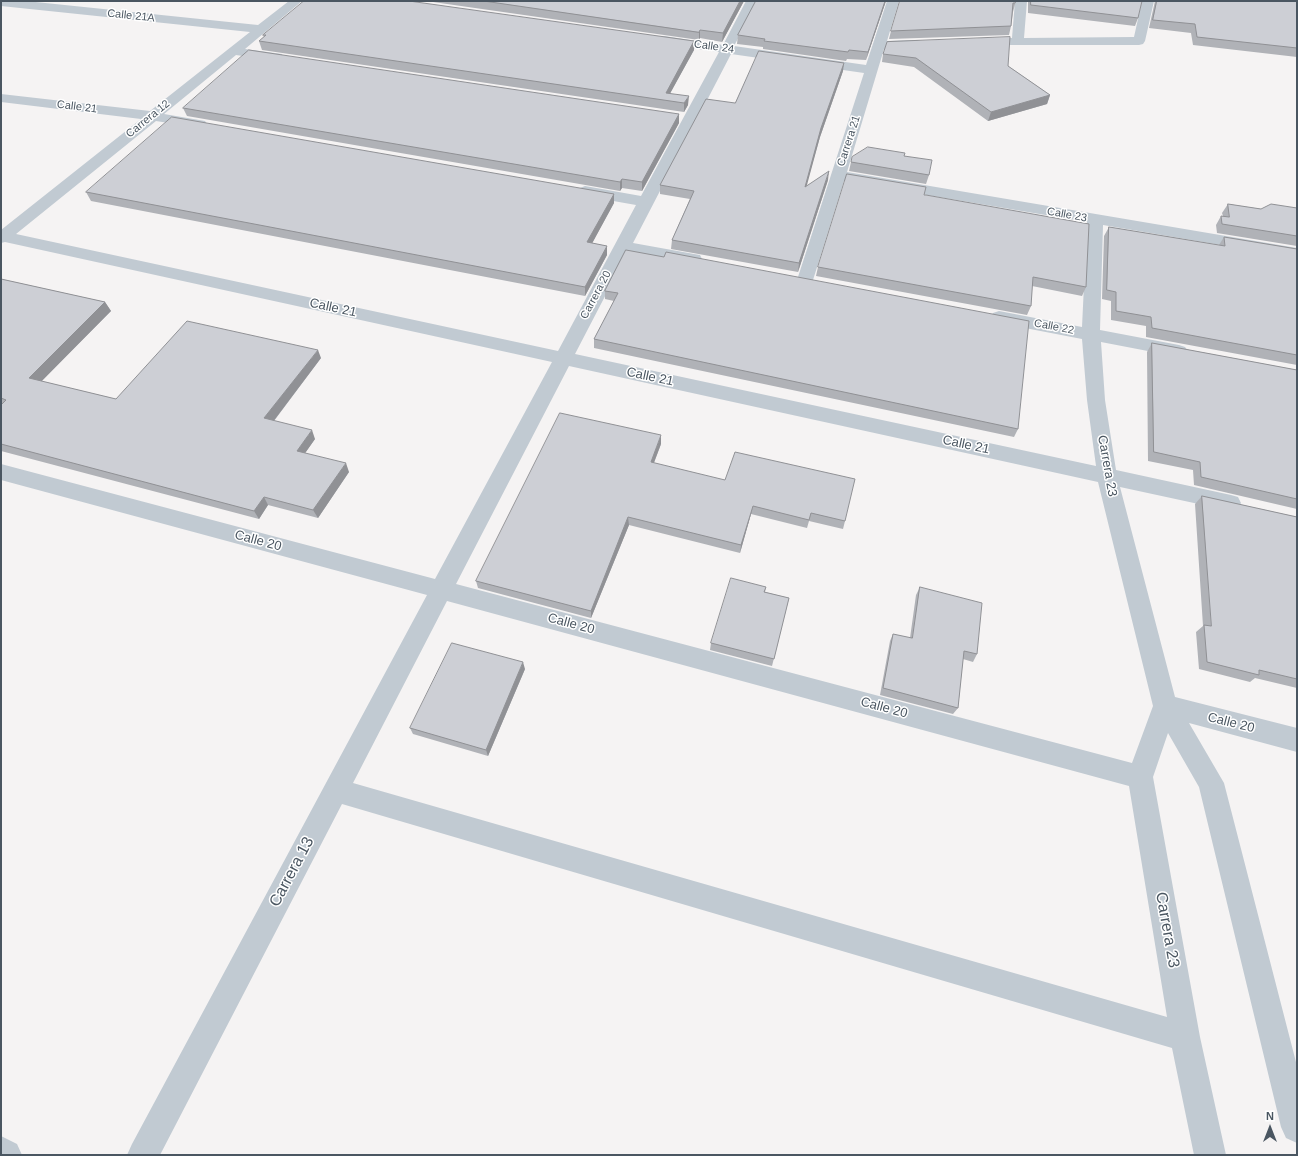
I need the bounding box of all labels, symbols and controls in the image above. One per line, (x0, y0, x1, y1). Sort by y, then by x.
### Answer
street label: Calle 21A (107, 7, 155, 25)
street label: Calle 24 (693, 38, 735, 56)
street label: Carrera 12 (123, 97, 173, 141)
street label: Calle 21 (56, 98, 98, 116)
street label: Carrera 21 (835, 114, 863, 168)
street label: Calle 23 (1046, 205, 1088, 225)
street label: Carrera 20 (578, 269, 614, 321)
street label: Calle 21 (308, 295, 358, 321)
street label: Calle 22 (1033, 317, 1075, 337)
street label: Calle 21 (625, 364, 675, 390)
street label: Calle 21 (941, 432, 991, 458)
street label: Carrera 23 (1094, 434, 1120, 498)
street label: Calle 20 (233, 527, 283, 555)
street label: Calle 20 (546, 610, 596, 638)
street label: Calle 20 (859, 694, 909, 722)
street label: Calle 20 (1206, 710, 1256, 736)
street label: Carrera 13 (266, 834, 318, 910)
street label: Carrera 23 (1151, 891, 1183, 969)
north arrow (1250, 1108, 1290, 1148)
text: N (1266, 1110, 1274, 1122)

